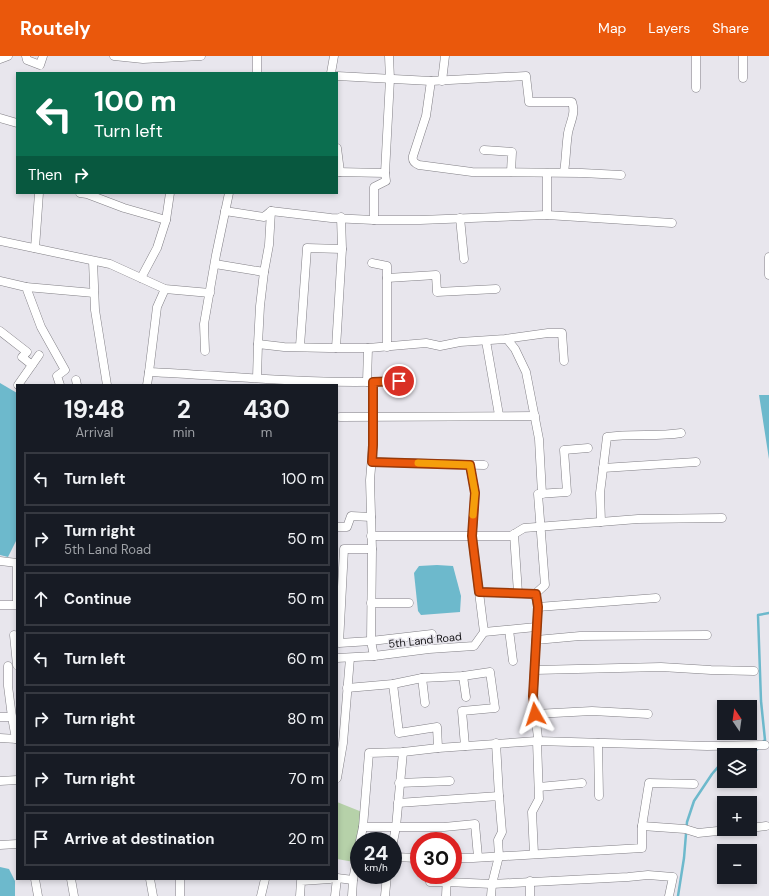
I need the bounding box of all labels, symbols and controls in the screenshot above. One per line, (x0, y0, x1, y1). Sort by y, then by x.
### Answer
text: Routely (20, 16, 91, 41)
text: Map (598, 19, 626, 37)
text: Layers (648, 19, 690, 37)
text: Share (712, 19, 749, 37)
text: 100 m (94, 83, 177, 120)
icon: left (28, 88, 80, 140)
text: Turn left (94, 119, 163, 143)
icon: right (70, 164, 92, 186)
text: Then (28, 165, 62, 185)
pin (382, 364, 416, 398)
icon: arrive (388, 370, 410, 392)
text: 19:48 (64, 394, 125, 425)
text: 2 (177, 394, 191, 425)
text: 430 (243, 394, 290, 425)
text: Arrival (75, 424, 113, 441)
text: min (173, 424, 195, 441)
text: m (261, 424, 272, 441)
icon: left (30, 468, 52, 490)
text: Turn left (64, 469, 125, 489)
text: 100 m (281, 469, 324, 489)
text: Turn right (64, 521, 135, 541)
icon: right (30, 528, 52, 550)
text: 50 m (287, 529, 324, 549)
text: 5th Land Road (64, 541, 151, 558)
icon: ahead (30, 588, 52, 610)
text: Continue (64, 589, 132, 609)
text: 50 m (287, 589, 324, 609)
street label: 5th Land Road (388, 629, 463, 651)
icon: left (30, 648, 52, 670)
text: Turn left (64, 649, 125, 669)
text: 60 m (287, 649, 324, 669)
position arrow (514, 693, 556, 735)
north arrow (717, 700, 757, 740)
map controls (717, 700, 757, 884)
icon: right (30, 708, 52, 730)
text: Turn right (64, 709, 135, 729)
text: 80 m (287, 709, 324, 729)
button: layers (717, 748, 757, 788)
icon: right (30, 768, 52, 790)
text: Turn right (64, 769, 135, 789)
text: 70 m (289, 769, 324, 789)
button: + (717, 796, 757, 836)
icon: arrive (30, 828, 52, 850)
text: Arrive at destination (64, 829, 215, 849)
text: 20 m (288, 829, 324, 849)
speed limit sign: 30 (410, 832, 462, 884)
text: 24 (364, 840, 388, 866)
button: − (717, 844, 757, 884)
text: km/h (364, 861, 388, 874)

